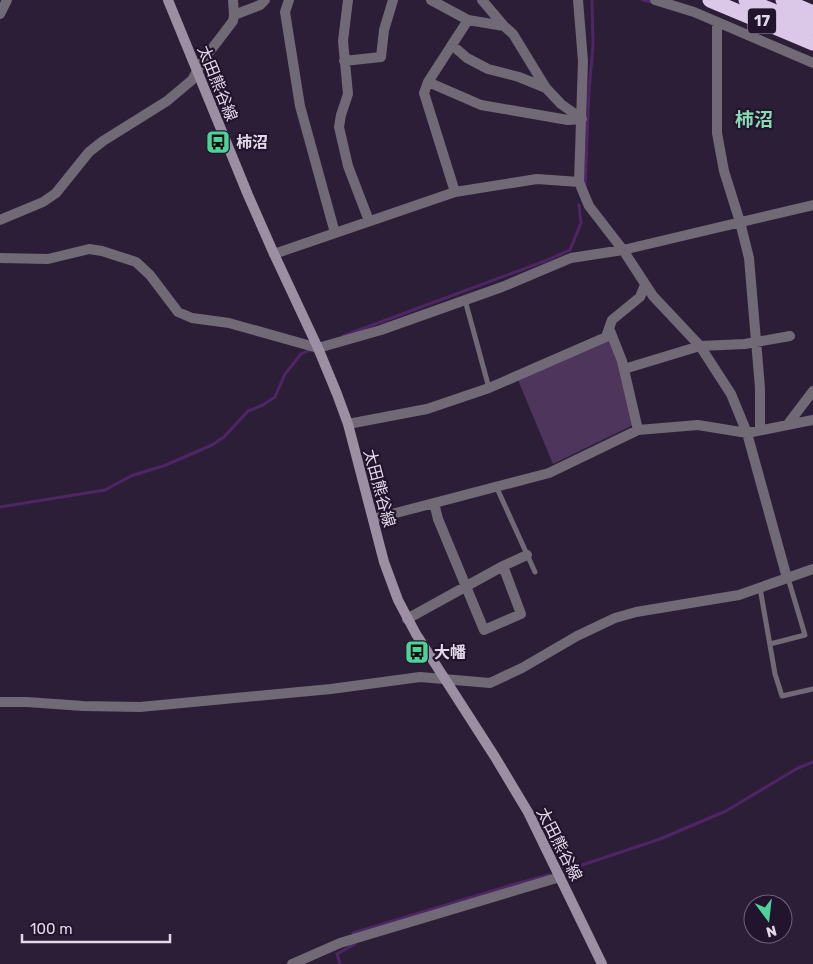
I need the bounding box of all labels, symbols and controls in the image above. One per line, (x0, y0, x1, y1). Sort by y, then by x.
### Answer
road number: 17 (748, 8, 776, 34)
street label: 太田熊谷線 (194, 43, 241, 124)
district label: 柿沼 (735, 108, 773, 131)
bus stop icon: 柿沼 (205, 129, 231, 155)
place label: 柿沼 (236, 133, 268, 152)
street label: 太田熊谷線 (360, 447, 399, 529)
bus stop icon: 大幡 (404, 639, 430, 665)
place label: 大幡 (434, 643, 466, 662)
street label: 太田熊谷線 (533, 804, 586, 884)
north arrow (743, 894, 793, 944)
scale bar (22, 912, 170, 944)
text: 100 m (30, 920, 72, 938)
text: N (764, 922, 778, 941)

